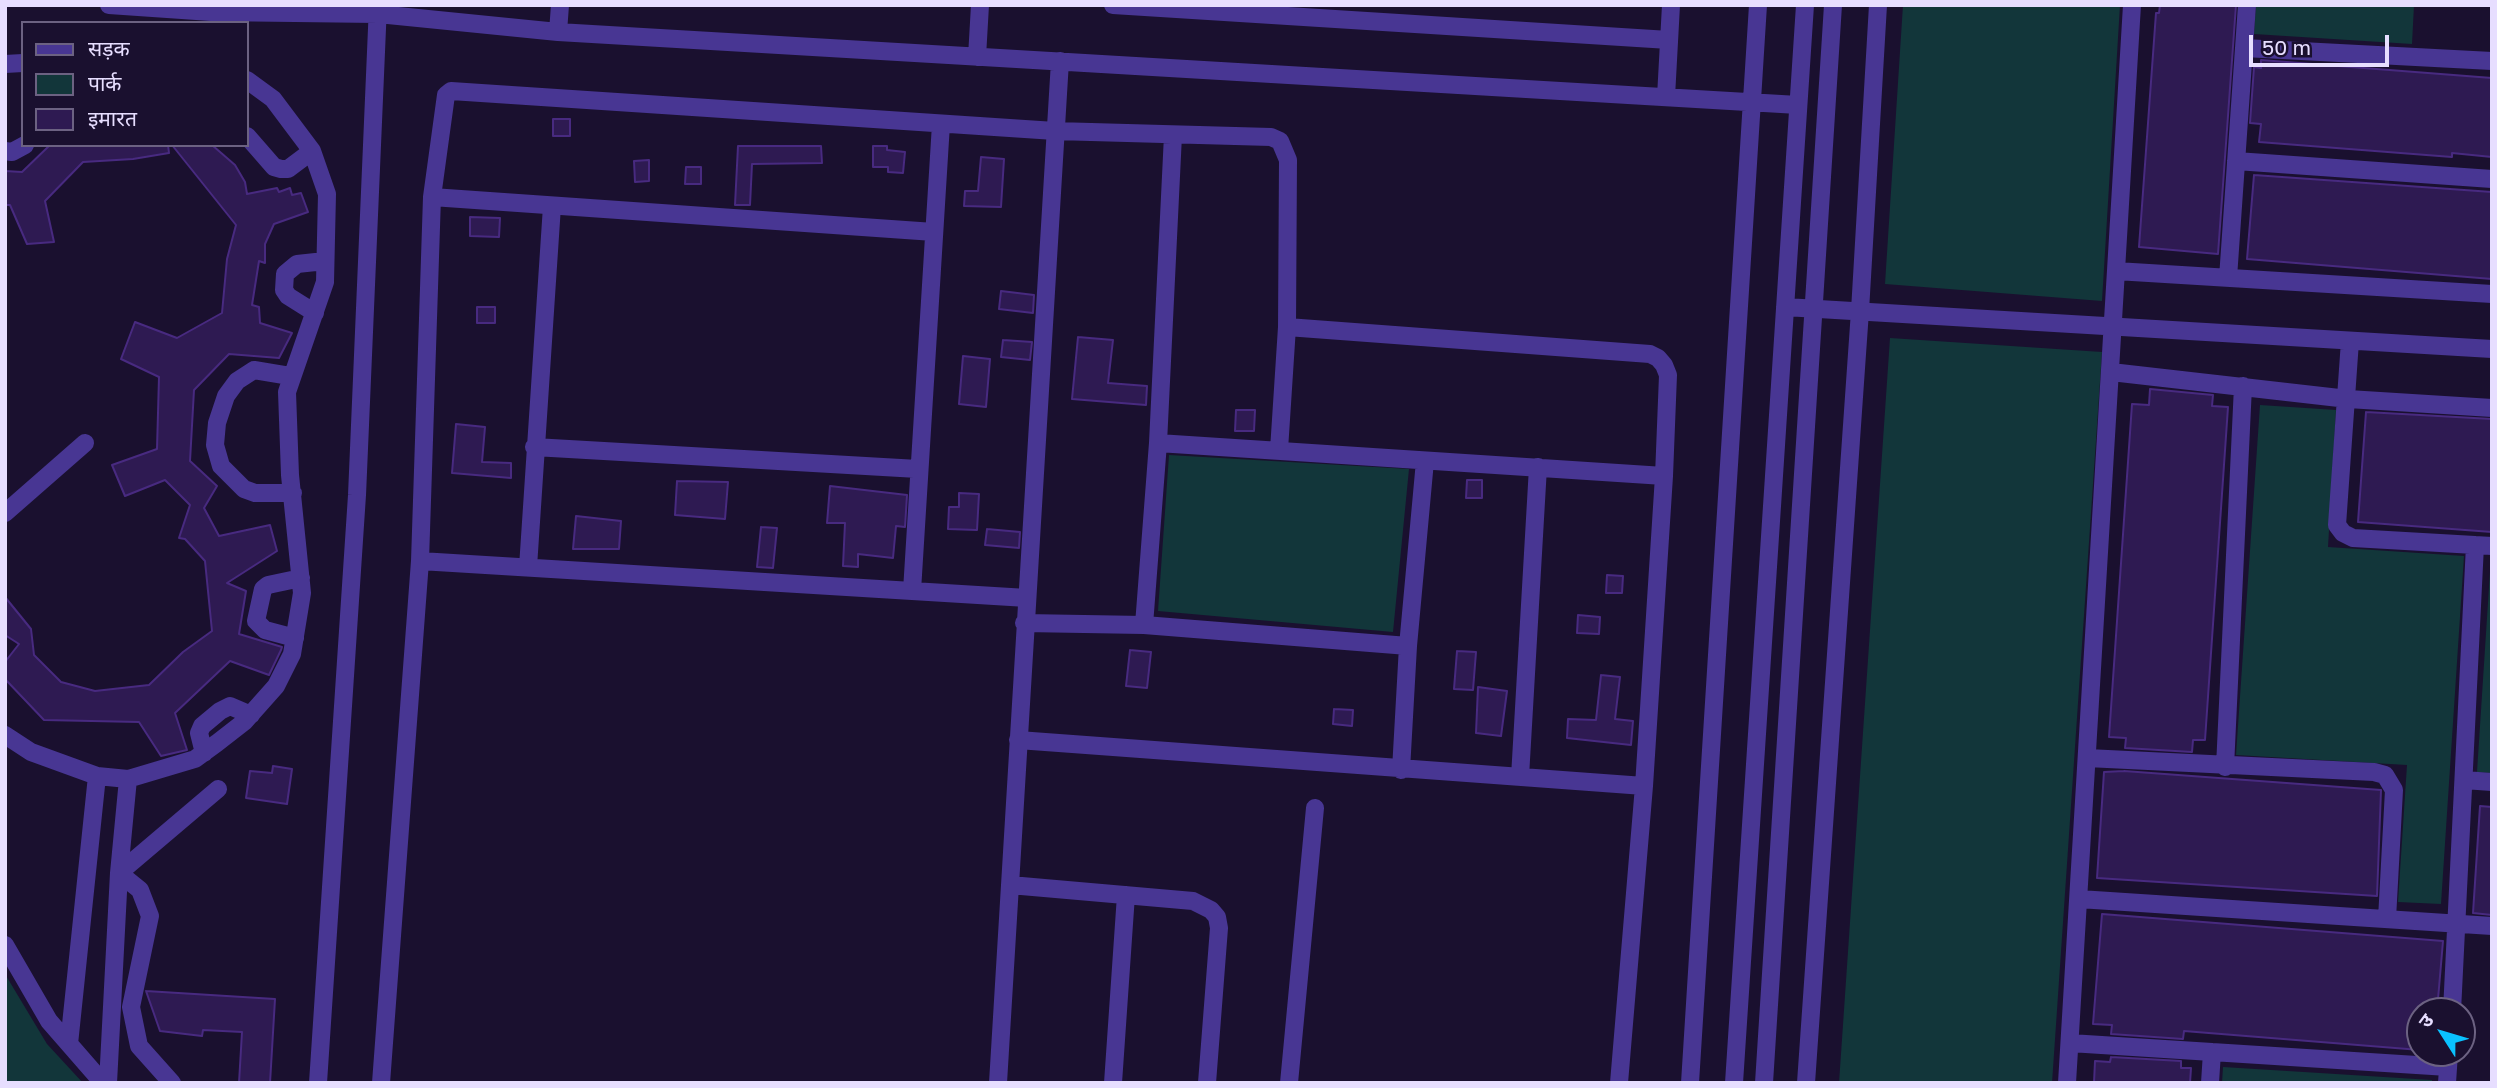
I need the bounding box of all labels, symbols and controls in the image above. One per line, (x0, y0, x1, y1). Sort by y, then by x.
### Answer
legend (21, 21, 248, 147)
scale bar (2252, 21, 2392, 65)
text: 50 m (2262, 34, 2311, 60)
text: सड़क (88, 35, 130, 61)
text: पार्क (88, 70, 122, 96)
text: इमारत (88, 105, 137, 131)
north arrow (2406, 997, 2476, 1067)
text: उ (2413, 1009, 2438, 1032)

